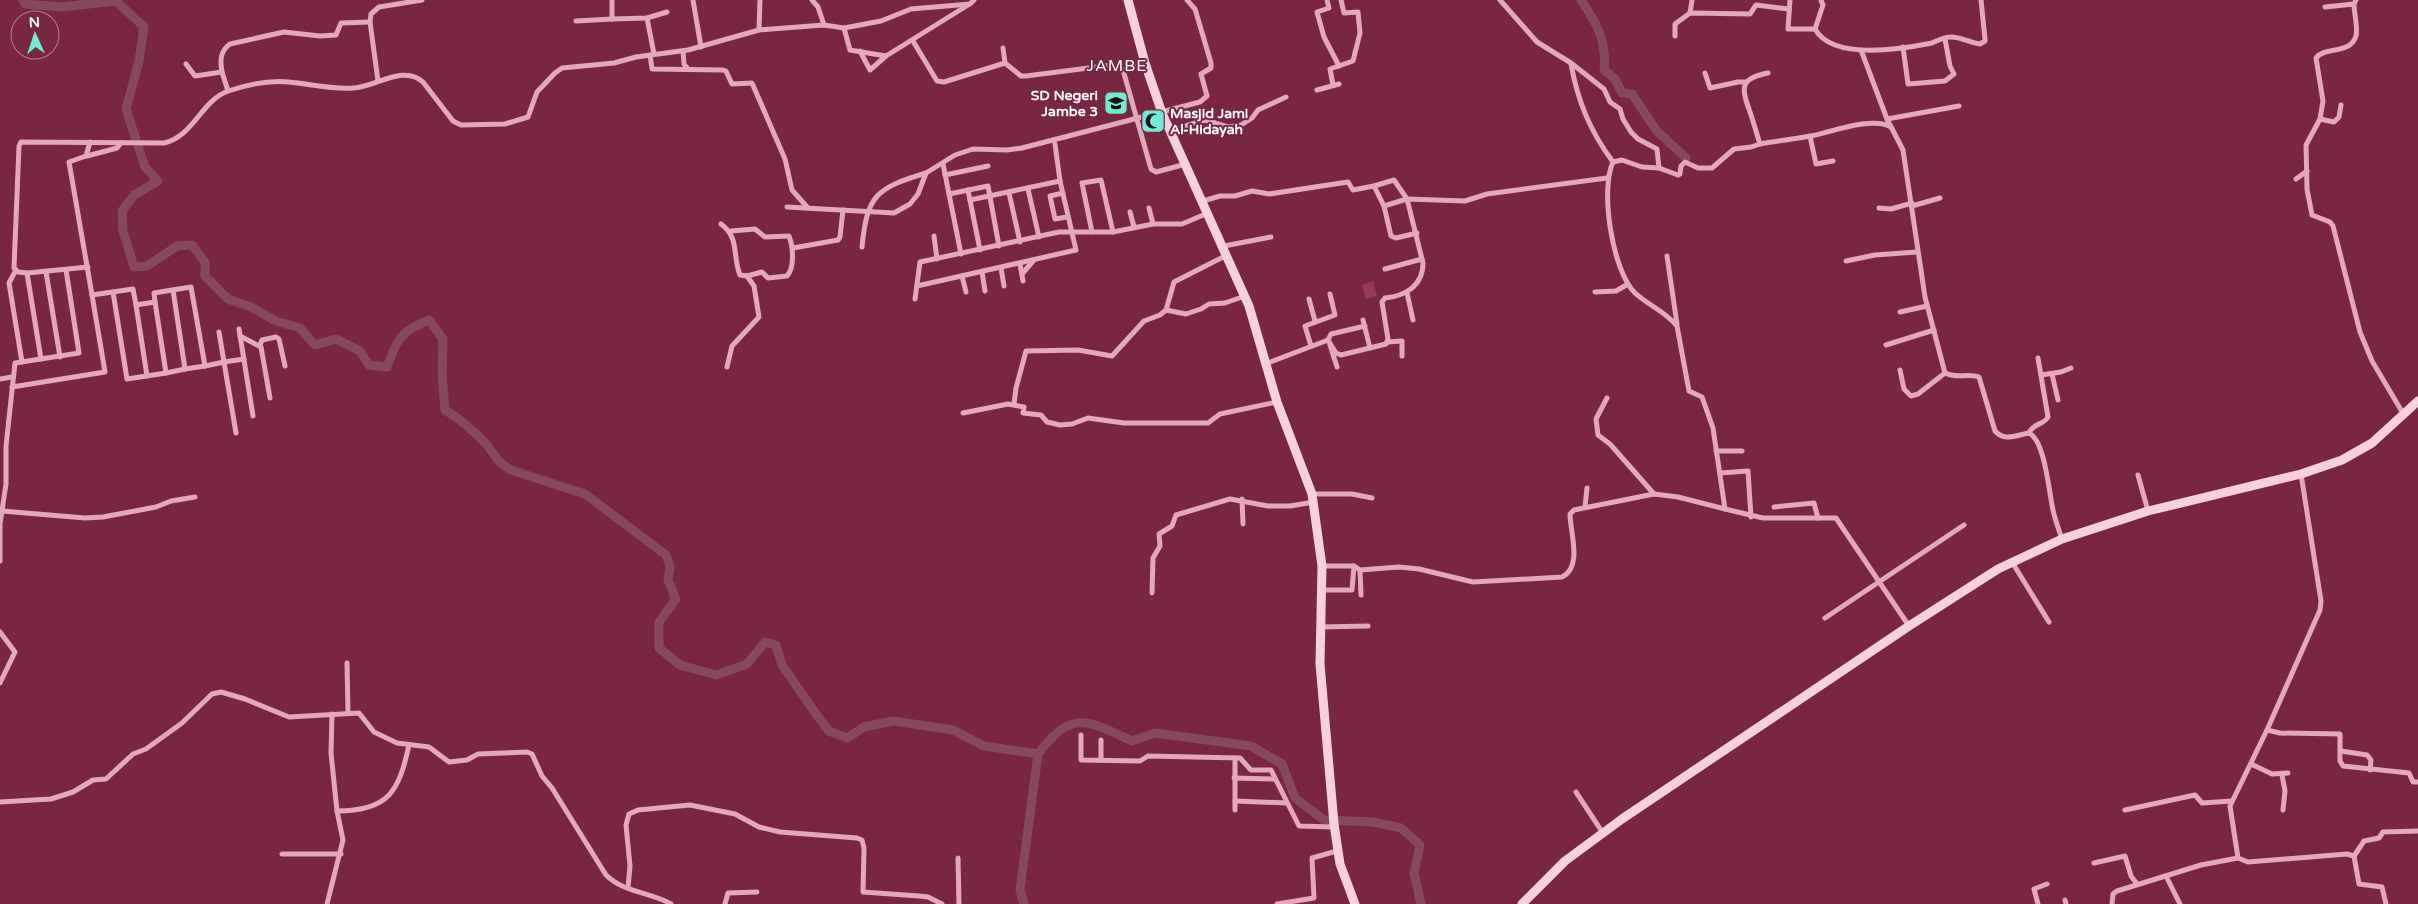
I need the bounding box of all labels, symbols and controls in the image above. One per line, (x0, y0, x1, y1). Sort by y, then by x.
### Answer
north arrow (10, 10, 60, 60)
text: N (28, 14, 40, 31)
district label: JAMBE (1086, 56, 1148, 76)
place label: SD Negeri Jambe 3 (1031, 87, 1098, 120)
school or university icon: SD Negeri Jambe 3 (1103, 90, 1129, 116)
place label: Masjid Jami Al-Hidayah (1170, 105, 1248, 138)
mosque icon: Masjid Jami Al-Hidayah (1140, 108, 1166, 134)

